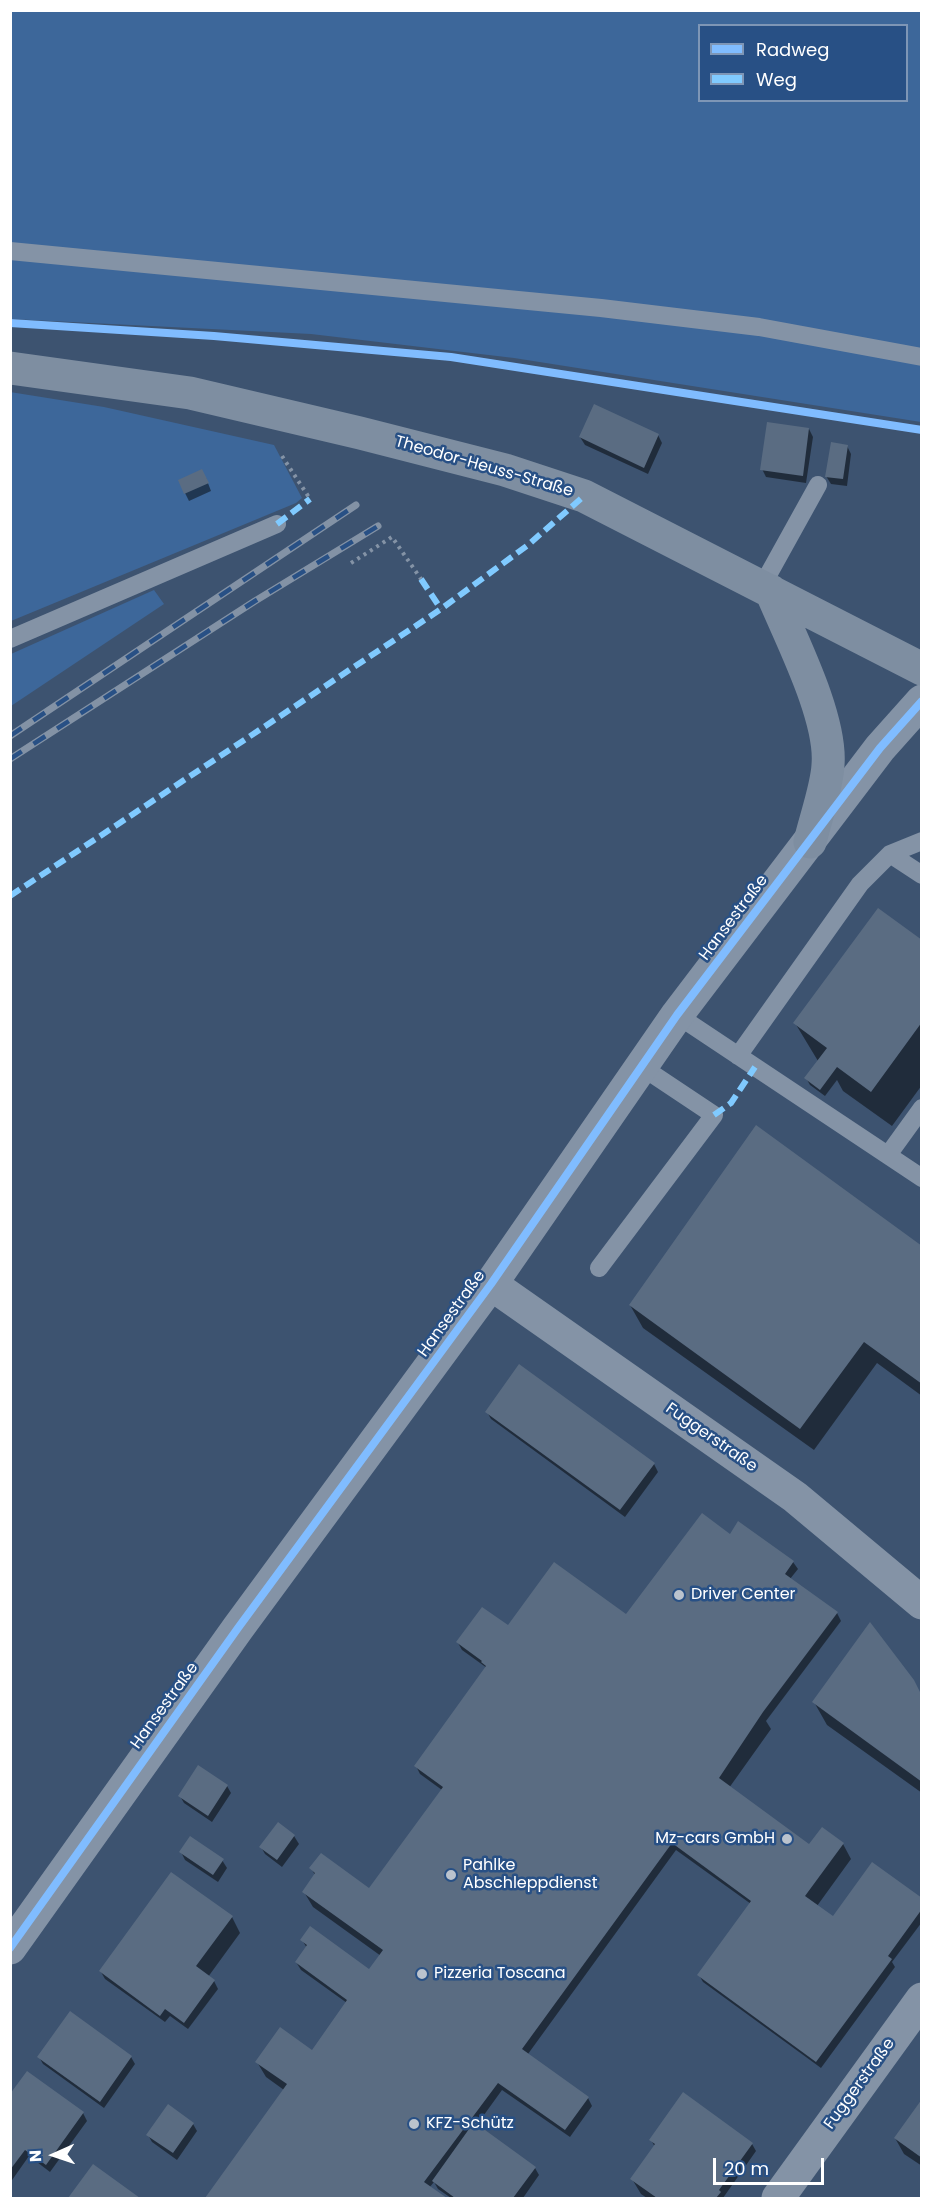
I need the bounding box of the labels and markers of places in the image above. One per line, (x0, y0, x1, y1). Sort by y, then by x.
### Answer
place label: Driver Center (691, 1585, 796, 1605)
marker: Driver Center (672, 1588, 686, 1602)
place label: Mz-cars GmbH (655, 1829, 775, 1849)
marker: Mz-cars GmbH (780, 1832, 794, 1846)
place label: Pahlke Abschleppdienst (463, 1856, 597, 1894)
marker: Pahlke Abschleppdienst (444, 1868, 458, 1882)
place label: Pizzeria Toscana (434, 1964, 566, 1984)
marker: Pizzeria Toscana (415, 1967, 429, 1981)
place label: KFZ-Schütz (426, 2114, 514, 2134)
marker: KFZ-Schütz (407, 2117, 421, 2131)

